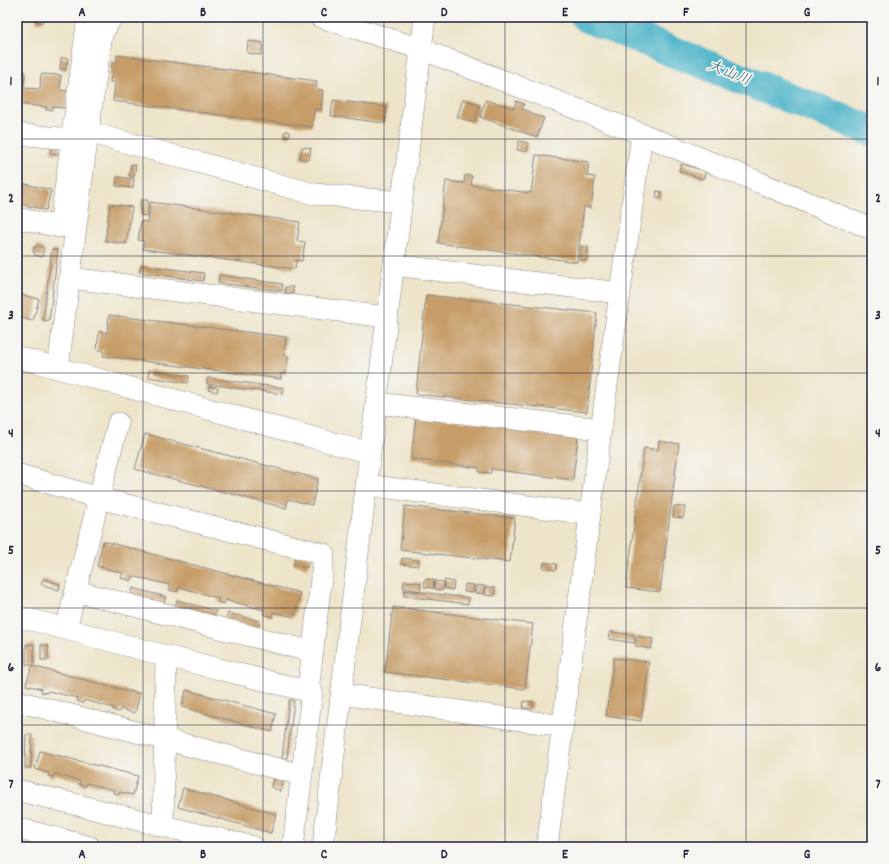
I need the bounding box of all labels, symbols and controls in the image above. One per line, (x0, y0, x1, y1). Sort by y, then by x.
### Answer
text: A (78, 4, 86, 23)
text: B (200, 4, 206, 23)
text: C (321, 4, 328, 23)
text: D (441, 4, 448, 23)
text: E (562, 4, 569, 23)
text: F (683, 4, 689, 23)
text: G (804, 4, 811, 23)
water label: 大山川 (704, 55, 754, 93)
text: 1 (10, 73, 13, 92)
text: 1 (877, 73, 880, 92)
text: 2 (8, 190, 14, 209)
text: 2 (875, 190, 881, 209)
text: 3 (8, 307, 14, 326)
text: 3 (875, 307, 881, 326)
text: 4 (8, 425, 14, 444)
text: 4 (875, 425, 881, 444)
text: 5 (8, 542, 14, 561)
text: 5 (875, 542, 881, 561)
text: 6 (8, 659, 15, 678)
text: 6 (875, 659, 882, 678)
text: 7 (9, 776, 14, 795)
text: 7 (876, 776, 881, 795)
text: A (78, 846, 86, 864)
text: B (200, 846, 206, 864)
text: C (321, 846, 328, 864)
text: D (441, 846, 448, 864)
text: E (562, 846, 569, 864)
text: F (683, 846, 689, 864)
text: G (804, 846, 811, 864)

